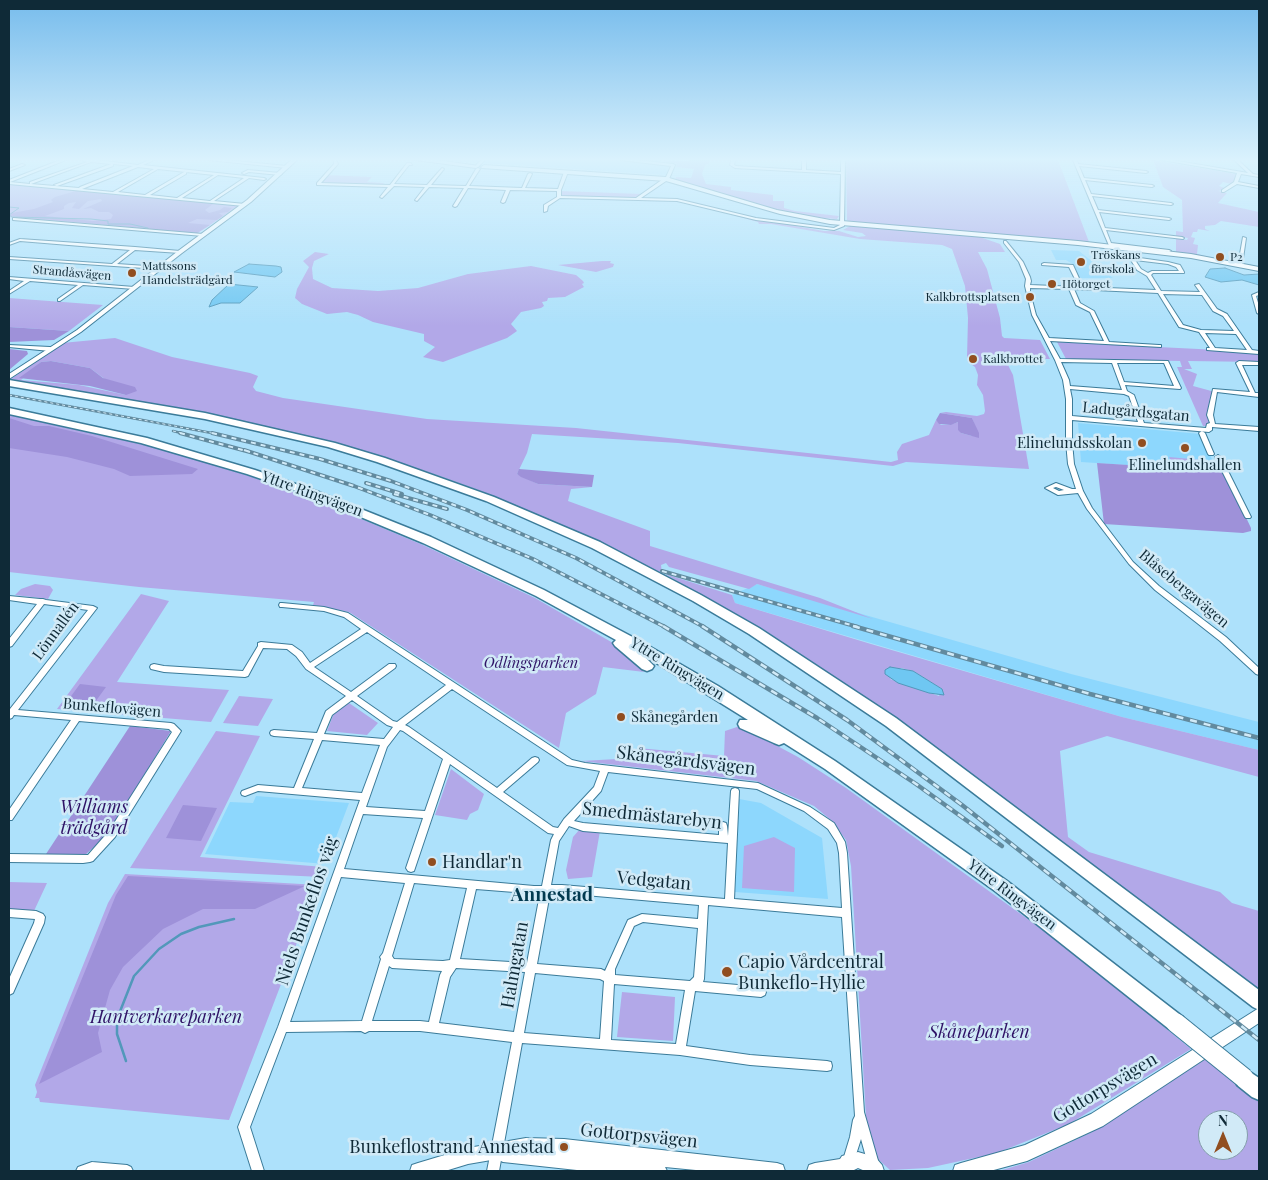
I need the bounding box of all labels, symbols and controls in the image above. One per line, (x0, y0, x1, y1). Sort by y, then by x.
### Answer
place label: Tröskans förskola (1091, 248, 1140, 276)
place label: P2 (1230, 250, 1243, 264)
marker: P2 (1214, 251, 1226, 263)
marker: Tröskans förskola (1075, 256, 1087, 268)
place label: Mattssons Handelsträdgård (142, 259, 233, 287)
street label: Strandåsvägen (32, 262, 112, 284)
marker: Mattssons Handelsträdgård (126, 267, 138, 279)
place label: Hötorget (1062, 277, 1110, 291)
marker: Hötorget (1046, 278, 1058, 290)
place label: Kalkbrottsplatsen (925, 290, 1020, 304)
marker: Kalkbrottsplatsen (1024, 291, 1036, 303)
place label: Kalkbrottet (983, 352, 1043, 366)
marker: Kalkbrottet (967, 353, 979, 365)
street label: Ladugårdsgatan (1082, 398, 1190, 426)
place label: Elinelundsskolan (1017, 434, 1132, 452)
marker: Elinelundsskolan (1136, 437, 1148, 449)
marker: Elinelundshallen (1179, 442, 1191, 454)
place label: Elinelundshallen (1128, 456, 1242, 474)
street label: Yttre Ringvägen (259, 467, 365, 521)
street label: Blåsebergavägen (1135, 546, 1233, 632)
street label: Lönnallén (29, 598, 83, 664)
street label: Yttre Ringvägen (627, 634, 727, 704)
park label: Odlingsparken (484, 654, 578, 672)
street label: Bunkeflovägen (62, 695, 162, 721)
place label: Skånegården (631, 708, 718, 726)
marker: Skånegården (615, 711, 627, 723)
street label: Skånegårdsvägen (615, 742, 757, 780)
park label: Williams trädgård (60, 796, 128, 839)
street label: Smedmästarebyn (581, 798, 723, 834)
street label: Niels Bunkeflos väg (271, 834, 343, 988)
place label: Handlar'n (442, 851, 522, 873)
marker: Handlar'n (426, 856, 438, 868)
street label: Yttre Ringvägen (964, 856, 1060, 934)
street label: Vedgatan (616, 867, 692, 895)
district label: Annestad (511, 884, 593, 906)
street label: Halmgatan (497, 920, 533, 1010)
place label: Capio Vårdcentral Bunkeflo-Hyllie (738, 951, 884, 994)
marker: Capio Vårdcentral Bunkeflo-Hyllie (720, 965, 734, 979)
park label: Hantverkareparken (90, 1006, 242, 1028)
park label: Skåneparken (928, 1021, 1030, 1043)
street label: Gottorpsvägen (1049, 1048, 1161, 1128)
north arrow (1198, 1110, 1248, 1160)
text: N (1218, 1111, 1228, 1130)
street label: Gottorpsvägen (579, 1119, 699, 1153)
place label: Bunkeflostrand Annestad (349, 1136, 554, 1158)
marker: Bunkeflostrand Annestad (558, 1141, 570, 1153)

